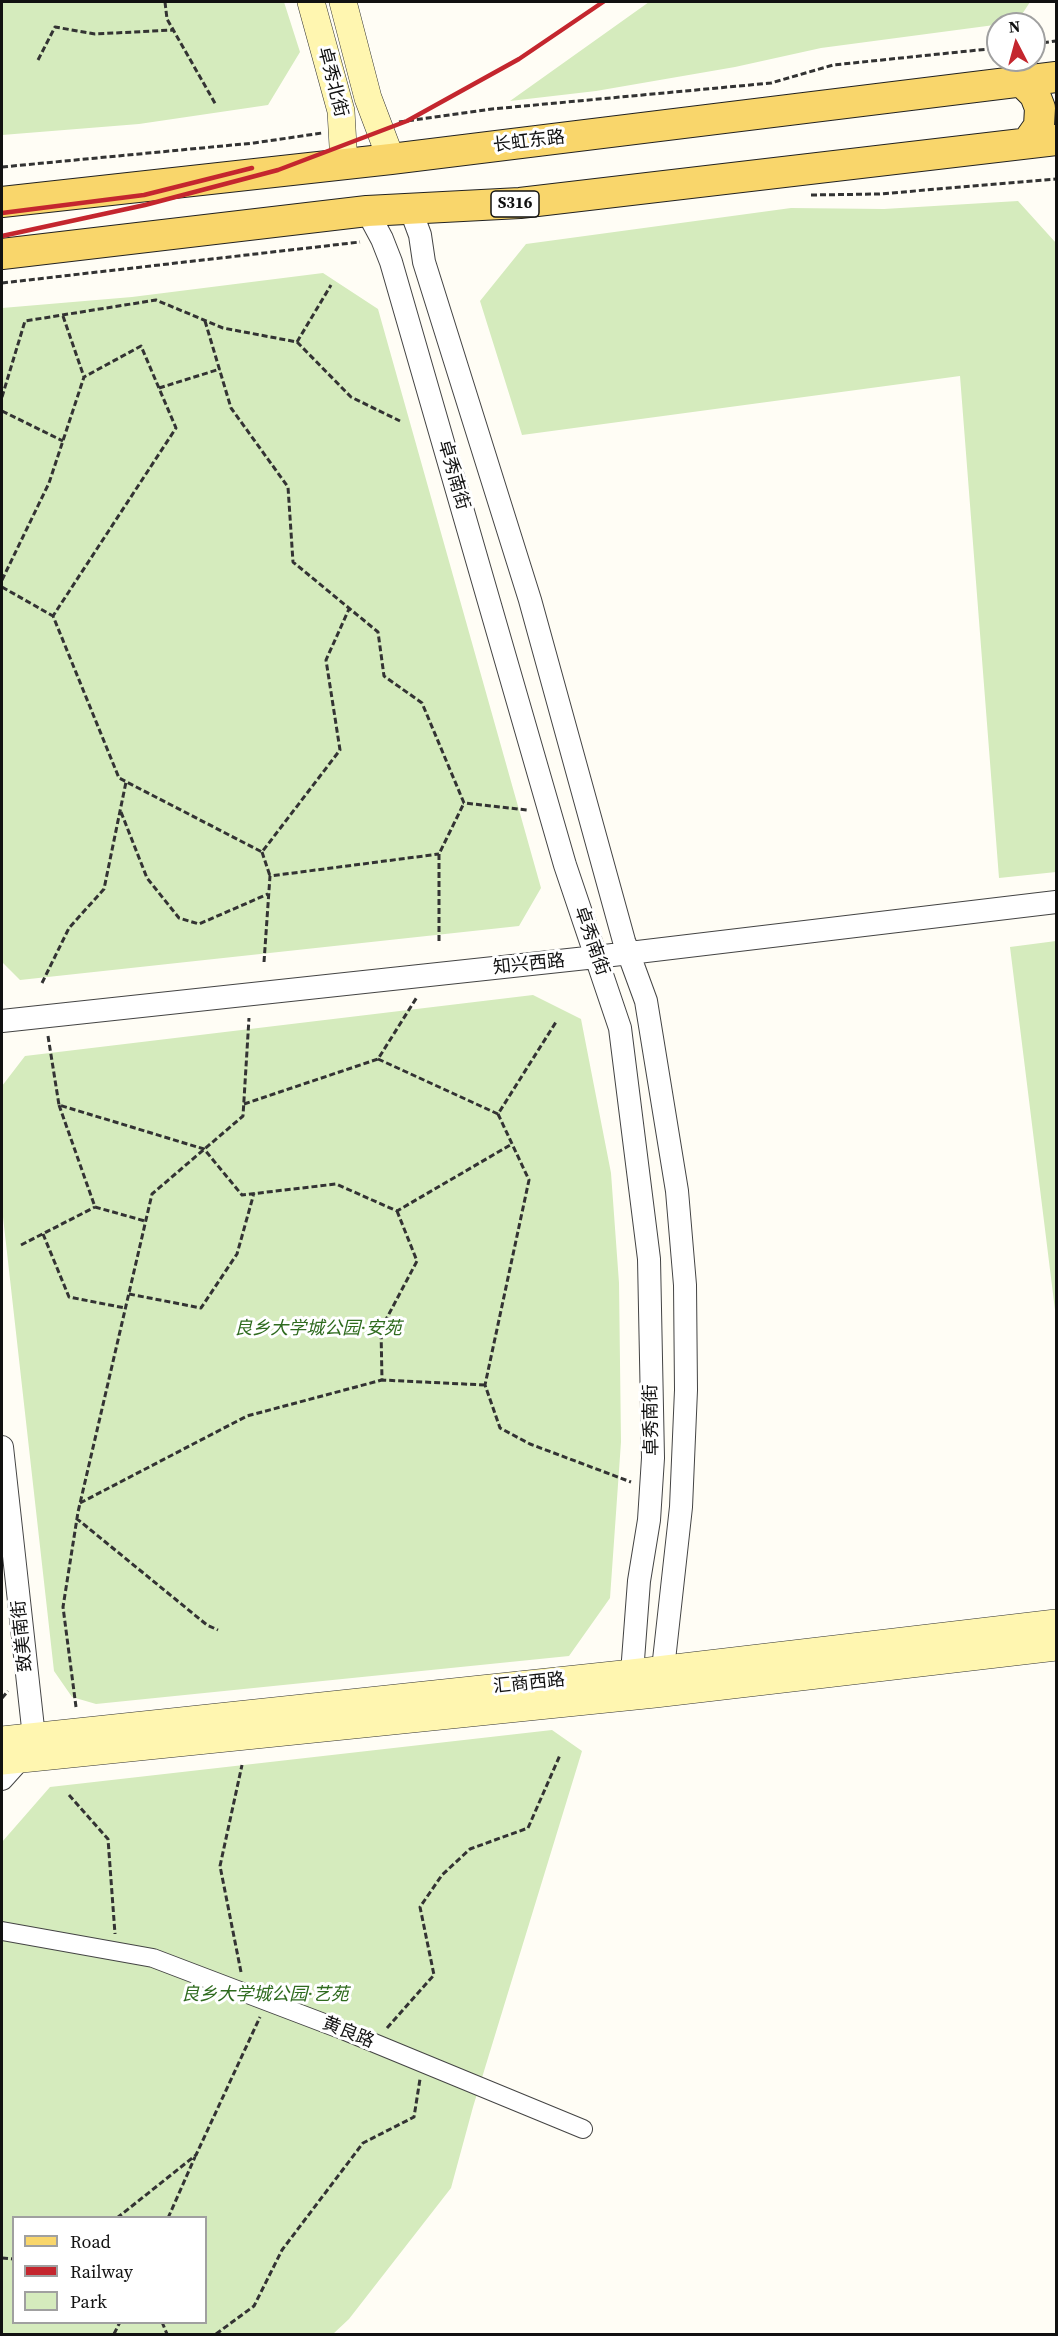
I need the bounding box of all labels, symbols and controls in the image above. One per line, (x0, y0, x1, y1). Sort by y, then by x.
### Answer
north arrow (986, 12, 1046, 72)
text: N (1007, 15, 1021, 38)
street label: 卓秀北街 (313, 44, 351, 120)
street label: 长虹东路 (492, 127, 566, 157)
road number: S316 (491, 191, 539, 217)
street label: 卓秀南街 (433, 437, 473, 513)
street label: 卓秀南街 (569, 903, 613, 979)
street label: 知兴西路 (492, 950, 566, 980)
park label: 良乡大学城公园·安苑 (234, 1318, 402, 1340)
street label: 卓秀南街 (641, 1384, 663, 1456)
street label: 致美南街 (8, 1599, 38, 1673)
street label: 汇商西路 (492, 1669, 566, 1699)
park label: 良乡大学城公园·艺苑 (181, 1984, 349, 2006)
street label: 黄良路 (319, 2013, 377, 2053)
legend (12, 2216, 207, 2324)
text: Road (70, 2229, 111, 2254)
text: Railway (70, 2259, 133, 2284)
text: Park (70, 2289, 107, 2314)

